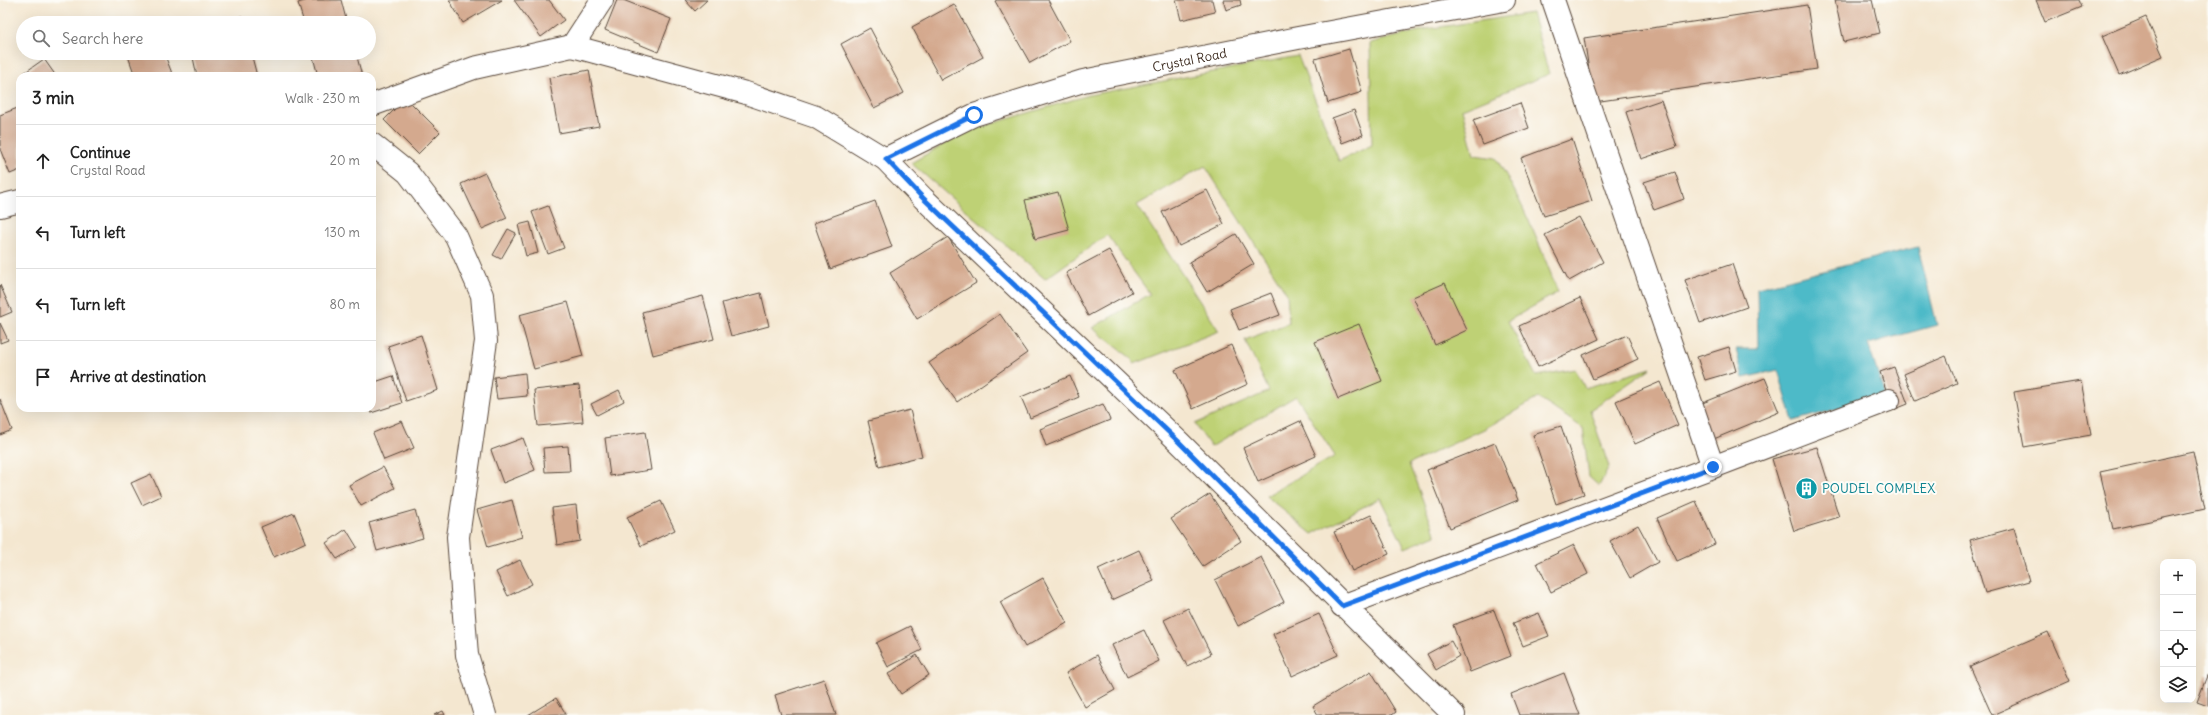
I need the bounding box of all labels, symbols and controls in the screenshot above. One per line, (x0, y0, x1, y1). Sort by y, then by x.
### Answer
search box (16, 16, 376, 60)
icon: search (30, 27, 52, 49)
text: Search here (62, 29, 143, 48)
street label: Crystal Road (1151, 44, 1228, 75)
text: 3 min (32, 87, 74, 109)
text: Walk · 230 m (285, 90, 360, 107)
route start (965, 106, 983, 124)
text: Continue (70, 143, 131, 162)
icon: ahead (32, 150, 54, 172)
text: 20 m (330, 152, 360, 169)
text: Crystal Road (70, 162, 145, 179)
icon: left (32, 222, 54, 244)
text: Turn left (70, 223, 125, 242)
text: 130 m (324, 224, 360, 241)
icon: left (32, 294, 54, 316)
text: Turn left (70, 295, 125, 314)
text: 80 m (329, 296, 360, 313)
icon: arrive (32, 366, 54, 388)
text: Arrive at destination (70, 367, 206, 386)
route end (1704, 458, 1722, 476)
building icon: POUDEL COMPLEX (1793, 475, 1819, 501)
place label: POUDEL COMPLEX (1822, 480, 1935, 497)
map controls (2160, 559, 2196, 703)
button: + (2160, 559, 2196, 595)
button: − (2160, 595, 2196, 631)
button: locate (2160, 631, 2196, 667)
button: layers (2160, 667, 2196, 703)

